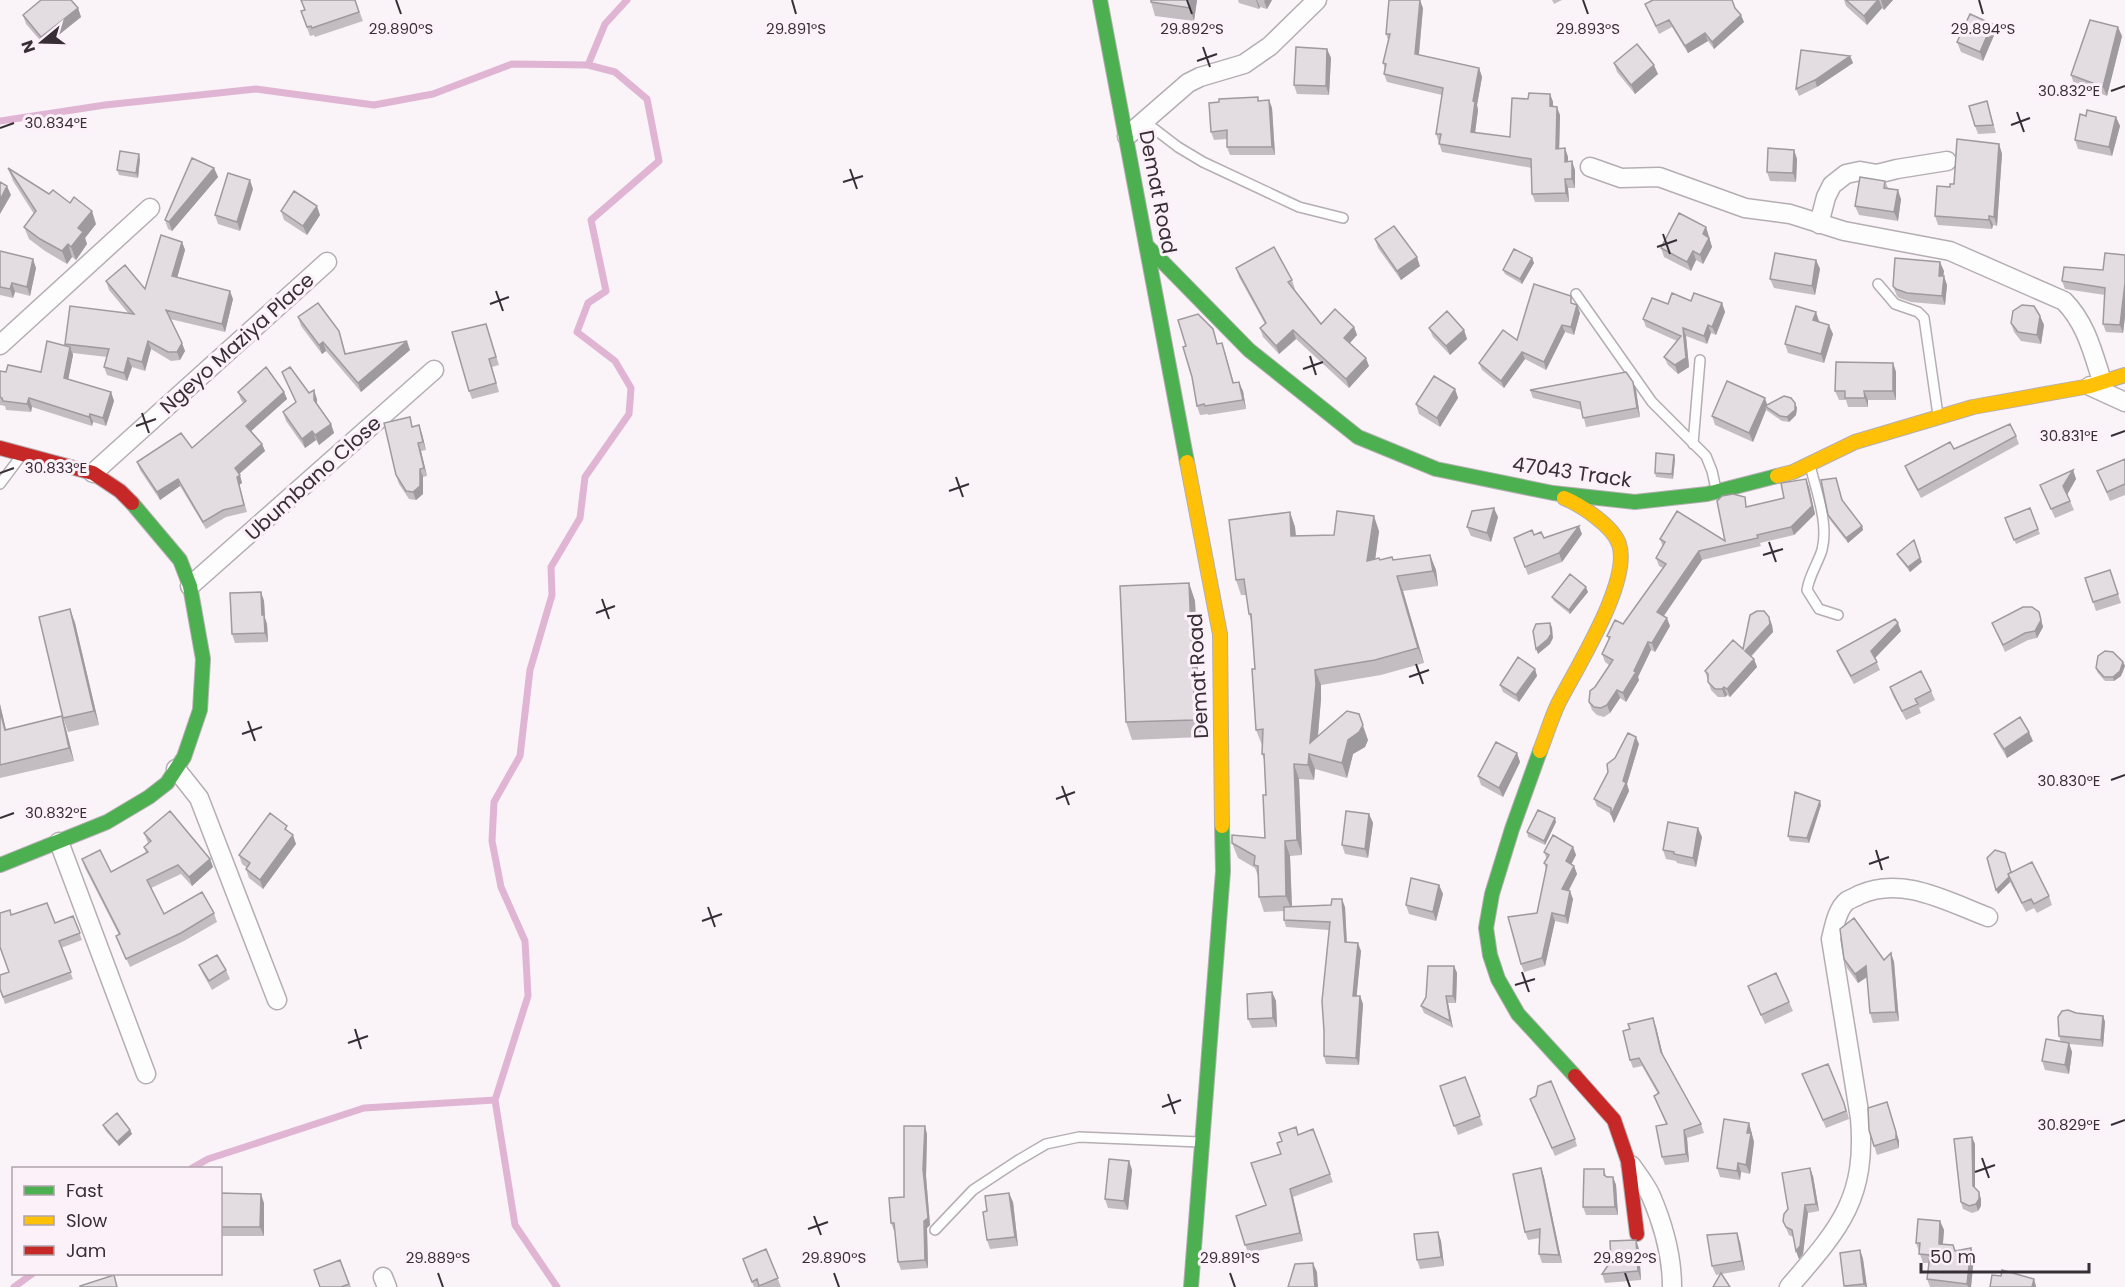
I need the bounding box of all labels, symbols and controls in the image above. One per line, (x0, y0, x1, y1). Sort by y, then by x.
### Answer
north arrow (12, 12, 72, 72)
text: 29.890°S (369, 18, 433, 39)
text: 29.891°S (766, 18, 826, 39)
text: 29.892°S (1160, 18, 1224, 39)
text: 29.893°S (1556, 18, 1620, 39)
text: 29.894°S (1951, 18, 2015, 39)
text: N (15, 37, 41, 56)
text: 30.832°E (2038, 80, 2100, 101)
text: 30.834°E (25, 112, 88, 133)
street label: Demat Road (1132, 128, 1184, 256)
street label: Ngeyo Maziya Place (154, 266, 320, 420)
street label: Ubumbano Close (239, 409, 387, 547)
text: 30.831°E (2040, 425, 2098, 446)
street label: 47043 Track (1511, 450, 1634, 494)
text: 30.833°E (25, 457, 87, 478)
street label: Demat Road (1181, 613, 1215, 739)
text: 30.830°E (2038, 770, 2100, 791)
text: 30.832°E (25, 802, 87, 823)
text: 30.829°E (2038, 1114, 2100, 1135)
legend (12, 1167, 222, 1275)
text: Fast (66, 1178, 103, 1203)
text: Slow (66, 1208, 108, 1233)
scale bar (1921, 1236, 2089, 1274)
text: Jam (66, 1238, 106, 1263)
text: 50 m (1930, 1244, 1976, 1269)
text: 29.889°S (406, 1247, 470, 1268)
text: 29.890°S (802, 1247, 866, 1268)
text: 29.891°S (1200, 1247, 1260, 1268)
text: 29.892°S (1593, 1247, 1657, 1268)

